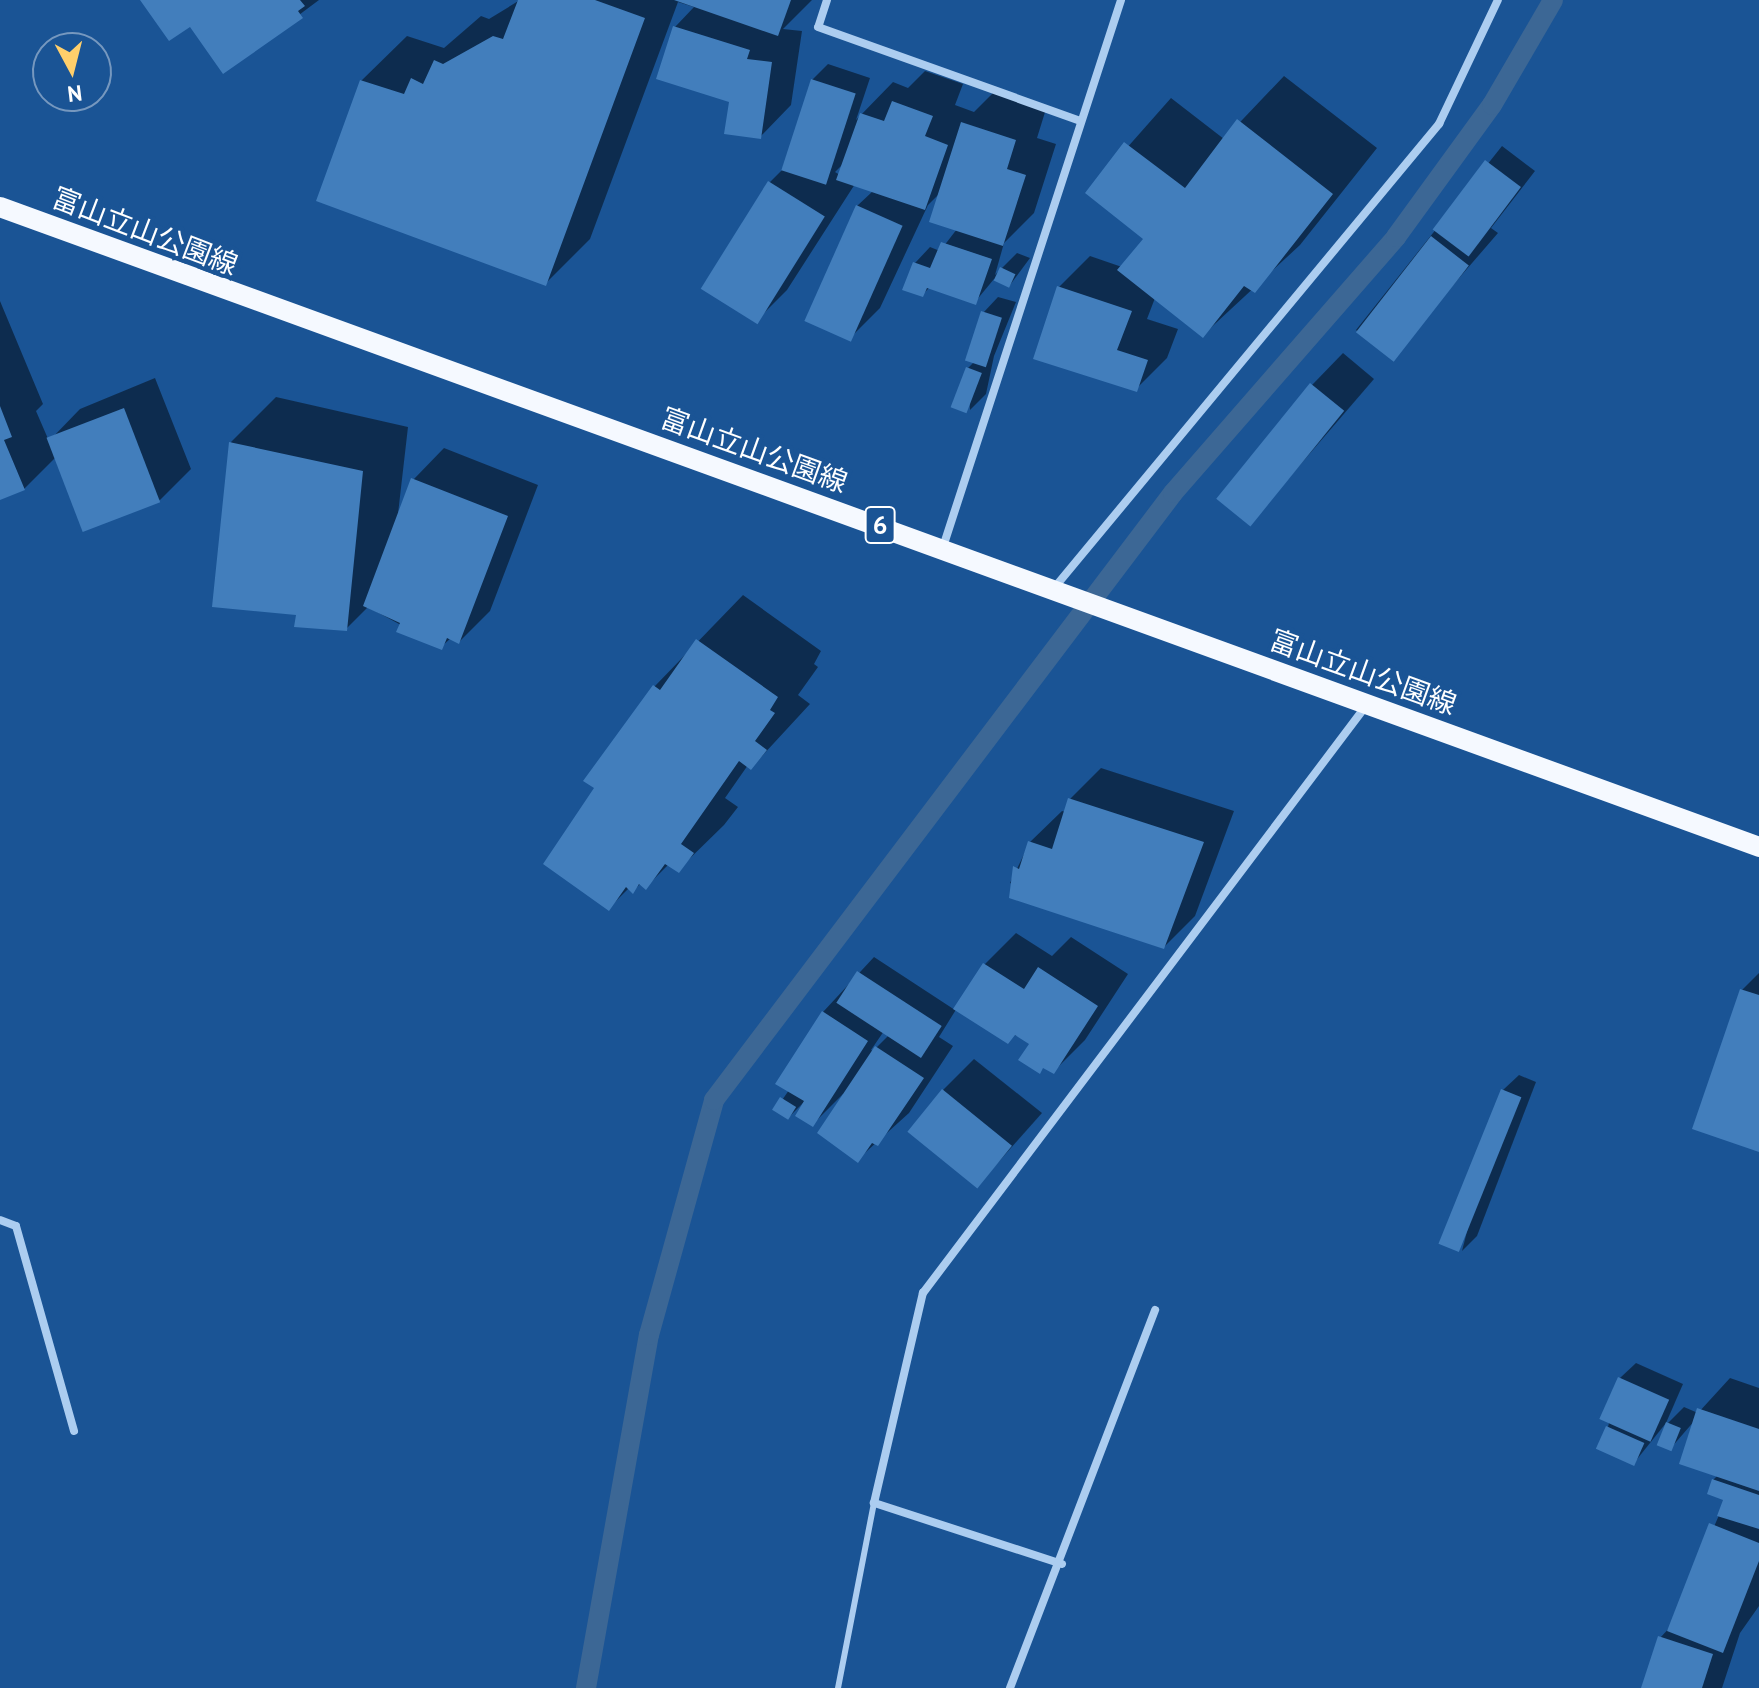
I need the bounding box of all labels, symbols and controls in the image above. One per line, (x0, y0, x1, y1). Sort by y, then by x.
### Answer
north arrow (32, 32, 112, 112)
text: N (66, 79, 84, 109)
street label: 富山立山公園線 (47, 180, 243, 282)
street label: 富山立山公園線 (656, 401, 852, 499)
road number: 6 (864, 503, 896, 547)
street label: 富山立山公園線 (1265, 623, 1461, 721)

